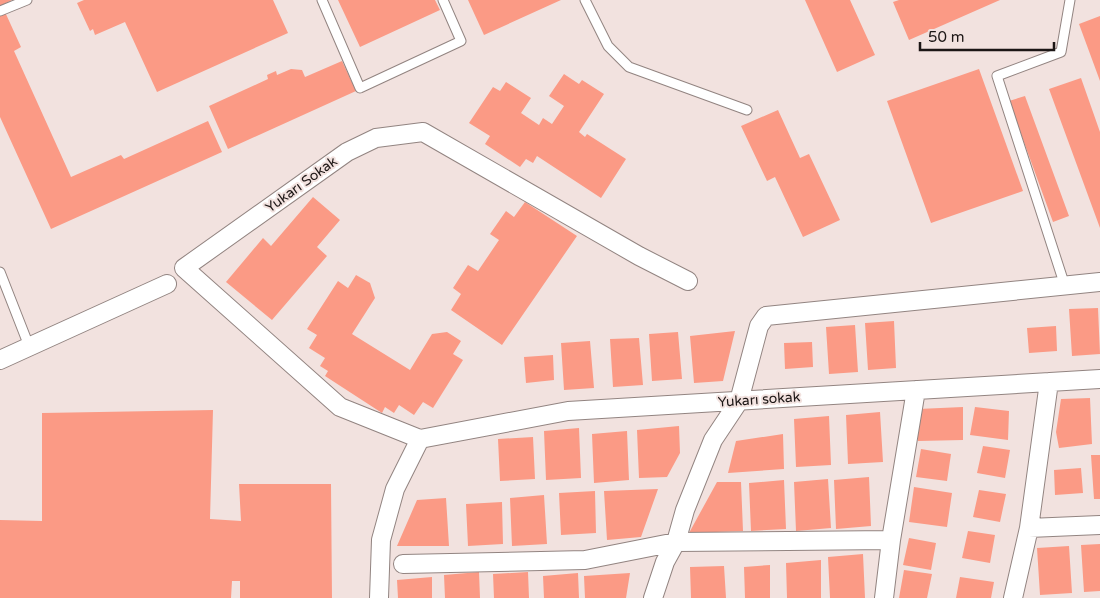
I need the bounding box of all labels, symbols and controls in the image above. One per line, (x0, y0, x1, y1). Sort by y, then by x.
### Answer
scale bar (920, 20, 1054, 52)
text: 50 m (928, 28, 965, 46)
street label: Yukarı Sokak (262, 152, 341, 216)
street label: Yukarı sokak (717, 388, 801, 411)

